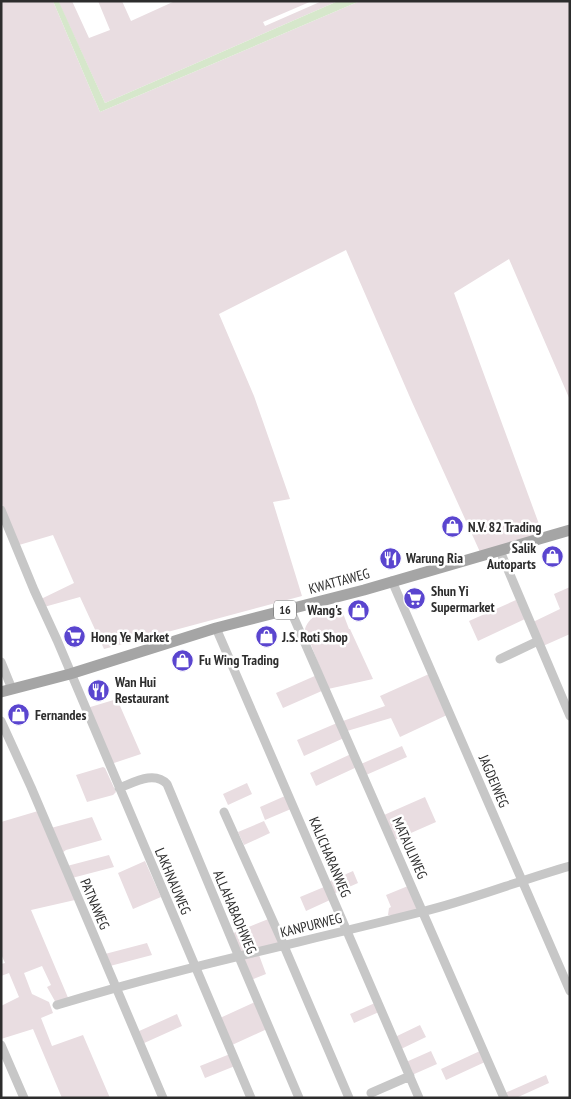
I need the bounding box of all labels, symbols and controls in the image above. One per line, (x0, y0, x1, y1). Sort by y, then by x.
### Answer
shop icon: N.V. 82 Trading (440, 515, 464, 539)
place label: N.V. 82 Trading (468, 518, 541, 536)
place label: Salik Autoparts (486, 539, 536, 573)
shop icon: Salik Autoparts (540, 544, 564, 568)
restaurant icon: Warung Ria (378, 546, 402, 570)
place label: Warung Ria (405, 549, 463, 567)
street label: KWATTAWEG (307, 564, 372, 598)
place label: Shun Yi Supermarket (431, 582, 495, 616)
supermarket icon: Shun Yi Supermarket (403, 587, 427, 611)
shop icon: Wang's (346, 598, 370, 622)
road number: 16 (274, 600, 296, 620)
place label: Wang's (306, 601, 342, 619)
supermarket icon: Hong Ye Market (63, 625, 87, 649)
shop icon: J.S. Roti Shop (254, 625, 278, 649)
place label: Hong Ye Market (91, 628, 169, 646)
place label: J.S. Roti Shop (281, 628, 348, 646)
shop icon: Fu Wing Trading (171, 648, 195, 672)
place label: Fu Wing Trading (199, 651, 279, 669)
place label: Wan Hui Restaurant (114, 673, 169, 707)
restaurant icon: Wan Hui Restaurant (87, 678, 111, 702)
shop icon: Fernandes (7, 703, 31, 727)
place label: Fernandes (35, 706, 87, 724)
street label: JAGDEIWEG (474, 751, 513, 810)
street label: KALICHARANWEG (305, 814, 355, 900)
street label: MATAULIWEG (388, 814, 432, 882)
street label: LAKHNAUWEG (151, 845, 195, 917)
street label: ALLAHABADHWEG (209, 867, 261, 957)
street label: PATNAWEG (76, 876, 114, 932)
street label: KANPURWEG (278, 909, 344, 941)

